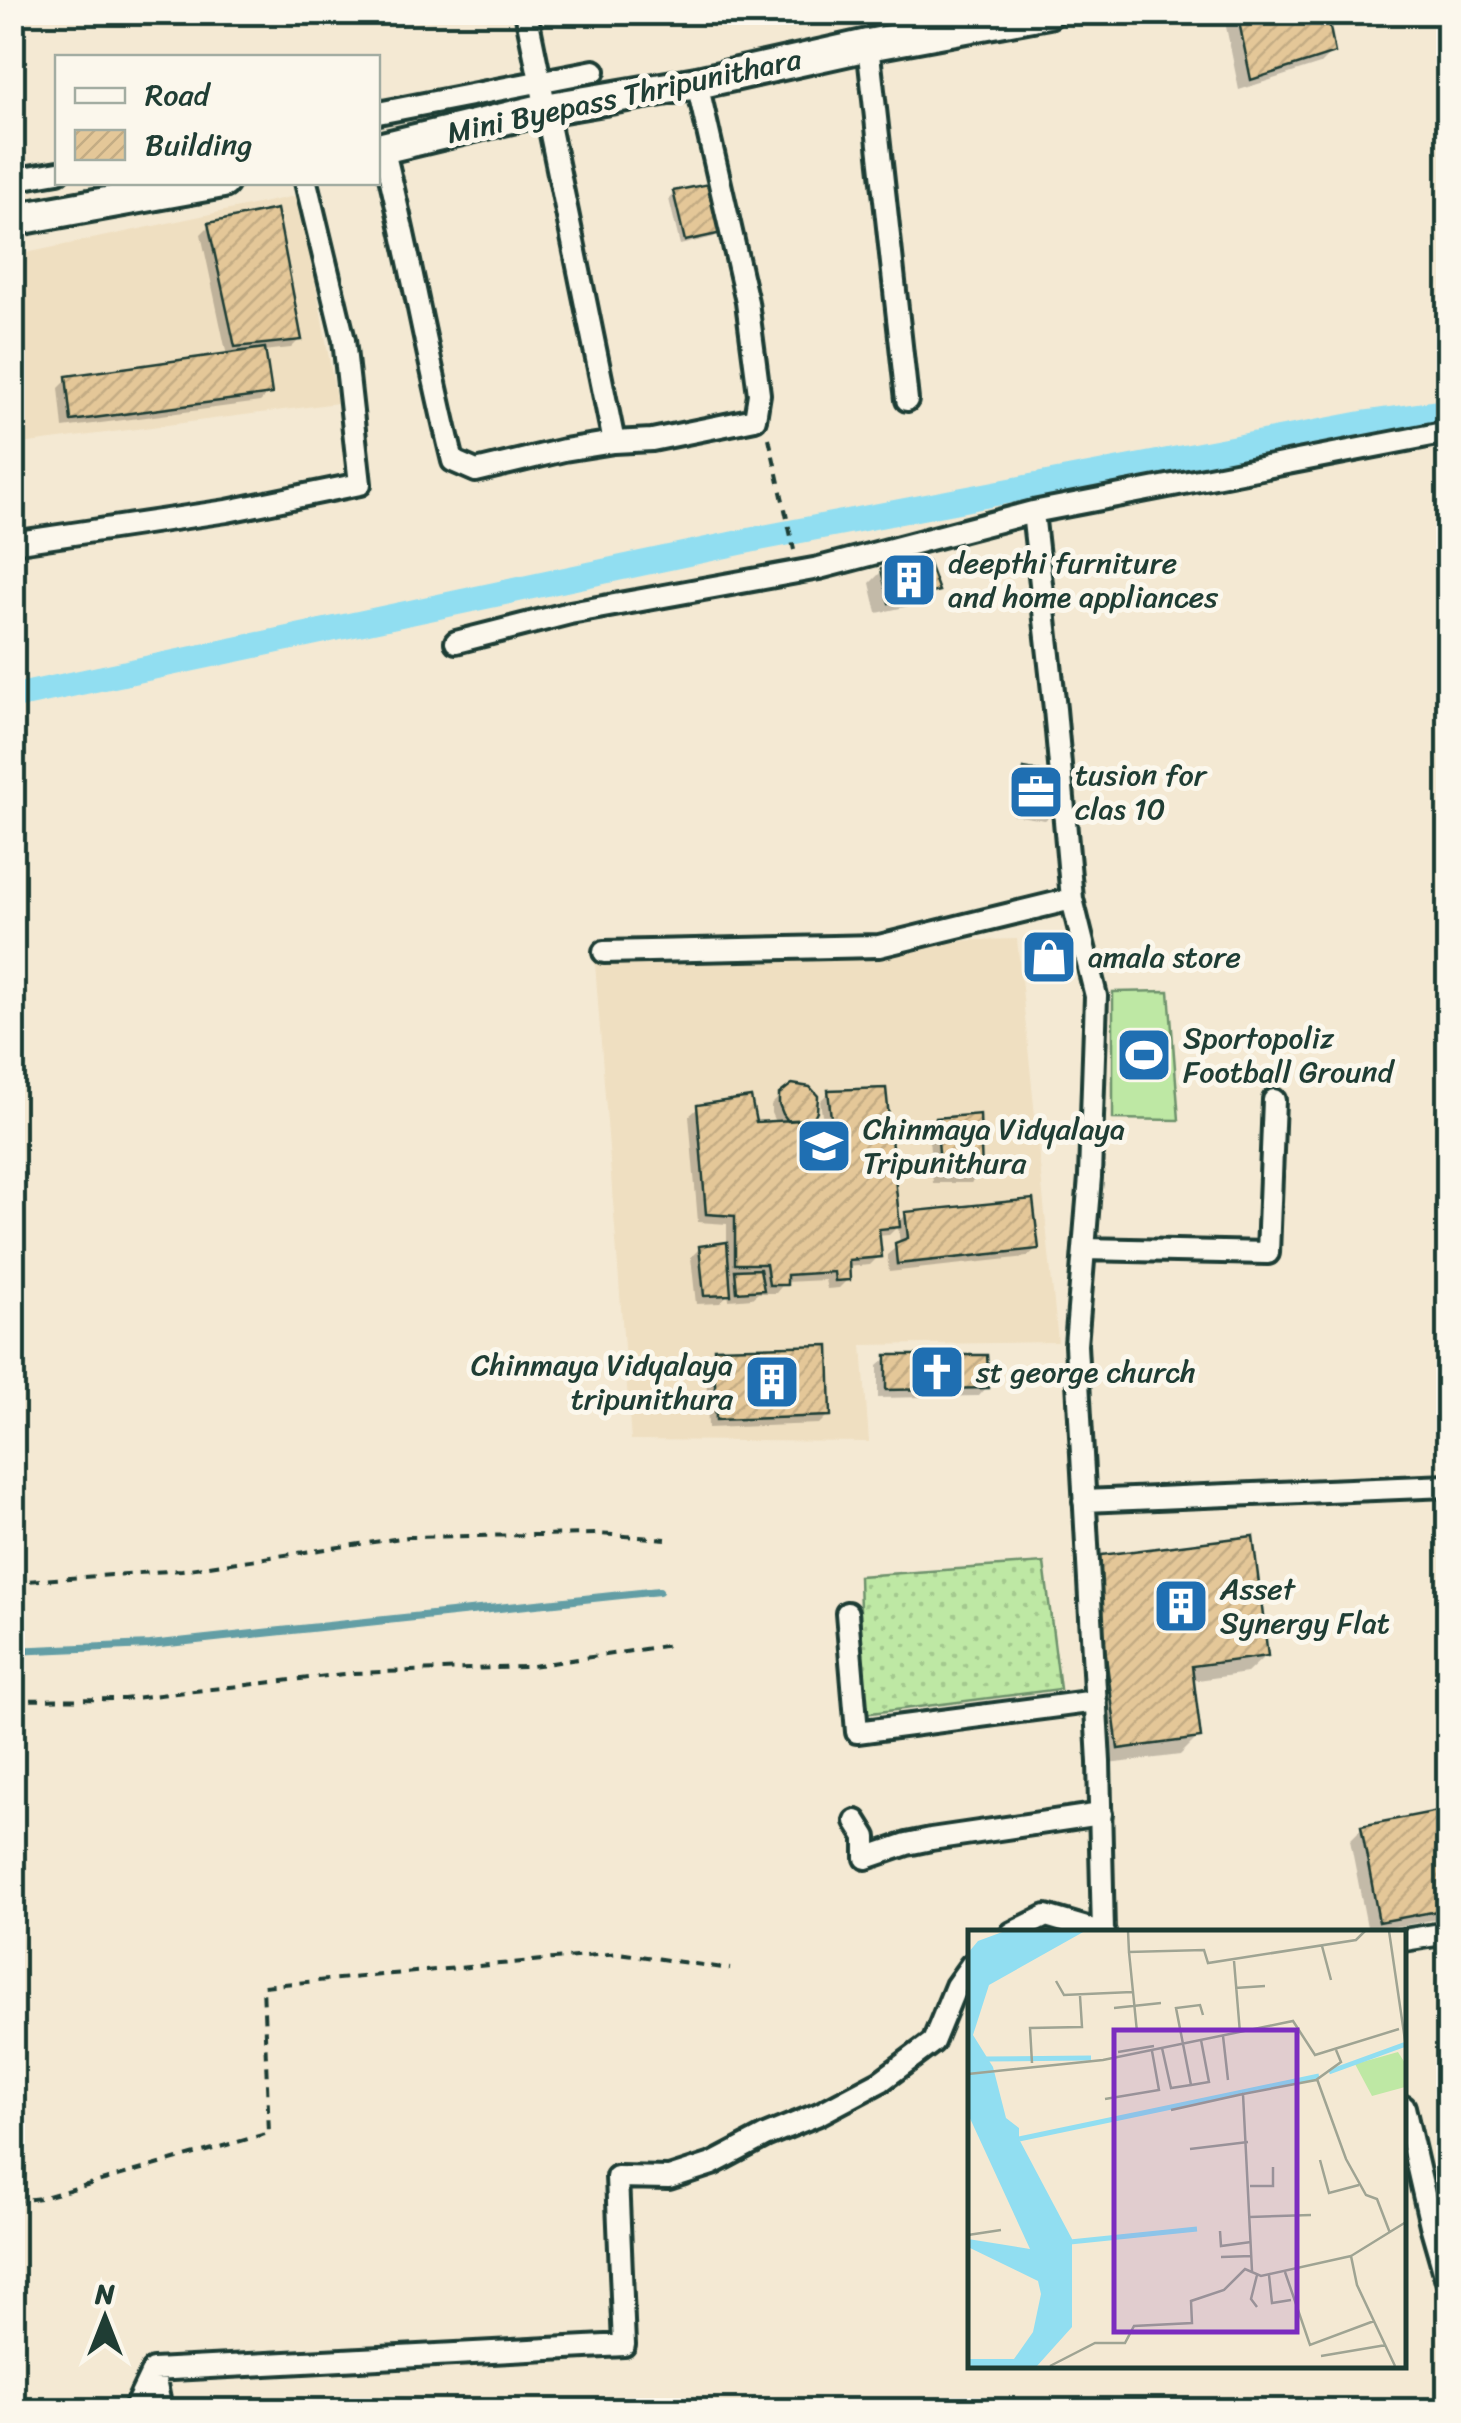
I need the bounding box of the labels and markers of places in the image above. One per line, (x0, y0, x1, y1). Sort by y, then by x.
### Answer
place label: deepthi furniture and home appliances (948, 536, 1218, 624)
building icon: deepthi furniture and home appliances (879, 550, 939, 610)
place label: tusion for clas 10 (1075, 748, 1208, 836)
office icon: tusion for clas 10 (1006, 762, 1066, 822)
shop icon: amala store (1019, 927, 1079, 987)
place label: amala store (1088, 930, 1241, 984)
place label: Sportopoliz Football Ground (1183, 1011, 1396, 1099)
sports icon: Sportopoliz Football Ground (1114, 1025, 1174, 1085)
place label: Chinmaya Vidyalaya Tripunithura (863, 1102, 1125, 1190)
school or university icon: Chinmaya Vidyalaya Tripunithura (794, 1116, 854, 1176)
place label: Chinmaya Vidyalaya tripunithura (471, 1338, 734, 1426)
church icon: st george church (907, 1342, 967, 1402)
place label: st george church (975, 1345, 1196, 1399)
building icon: Chinmaya Vidyalaya tripunithura (742, 1352, 802, 1412)
place label: Asset Synergy Flat (1219, 1562, 1390, 1650)
building icon: Asset Synergy Flat (1151, 1576, 1211, 1636)

